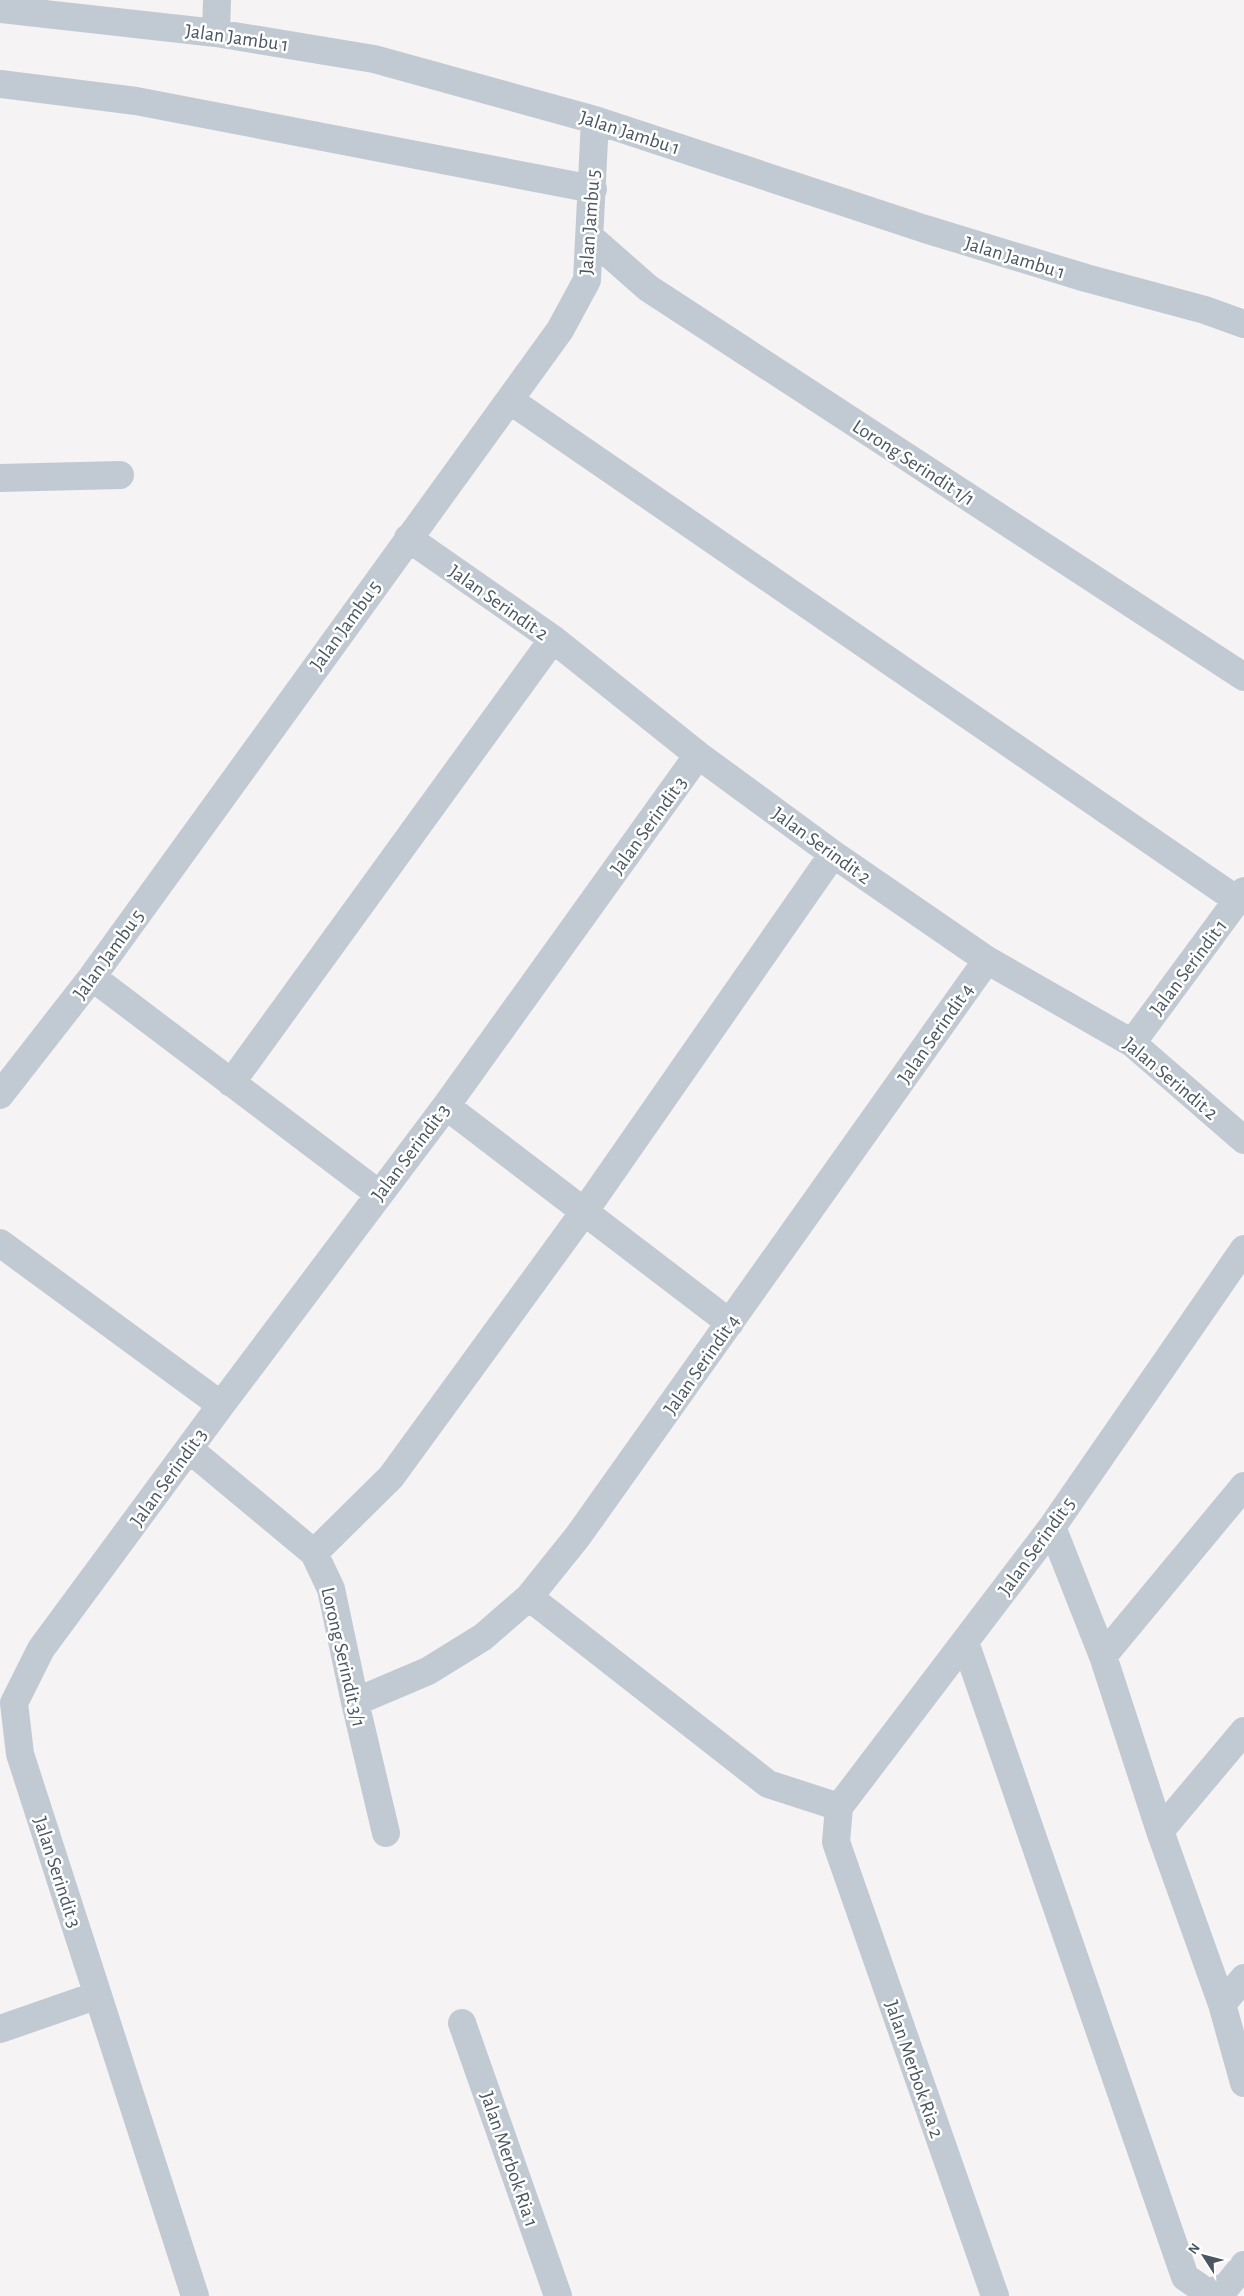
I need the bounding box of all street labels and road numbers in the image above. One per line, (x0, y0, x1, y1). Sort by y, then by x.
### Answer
street label: Jalan Jambu 1 (184, 21, 290, 55)
street label: Jalan Jambu 1 (577, 107, 682, 159)
street label: Jalan Jambu 5 (576, 169, 604, 275)
street label: Jalan Jambu 1 (962, 233, 1067, 283)
street label: Lorong Serindit 1/1 (849, 416, 978, 510)
street label: Jalan Serindit 2 (445, 561, 552, 644)
street label: Jalan Jambu 5 (307, 577, 385, 674)
street label: Jalan Serindit 3 (607, 773, 691, 878)
street label: Jalan Serindit 2 (768, 803, 874, 888)
street label: Jalan Jambu 5 (70, 906, 148, 1003)
street label: Jalan Serindit 1 (1146, 916, 1231, 1019)
street label: Jalan Serindit 4 (894, 980, 978, 1087)
street label: Jalan Serindit 2 (1119, 1034, 1221, 1124)
street label: Jalan Serindit 3 (368, 1100, 454, 1205)
street label: Jalan Serindit 4 (660, 1311, 744, 1418)
street label: Jalan Serindit 3 (127, 1425, 211, 1530)
street label: Jalan Serindit 5 (995, 1494, 1079, 1599)
street label: Lorong Serindit 3/1 (317, 1585, 369, 1729)
street label: Jalan Serindit 3 (30, 1814, 84, 1930)
street label: Jalan Merbok Ria 2 (881, 1998, 947, 2141)
street label: Jalan Merbok Ria 1 (477, 2089, 542, 2230)

